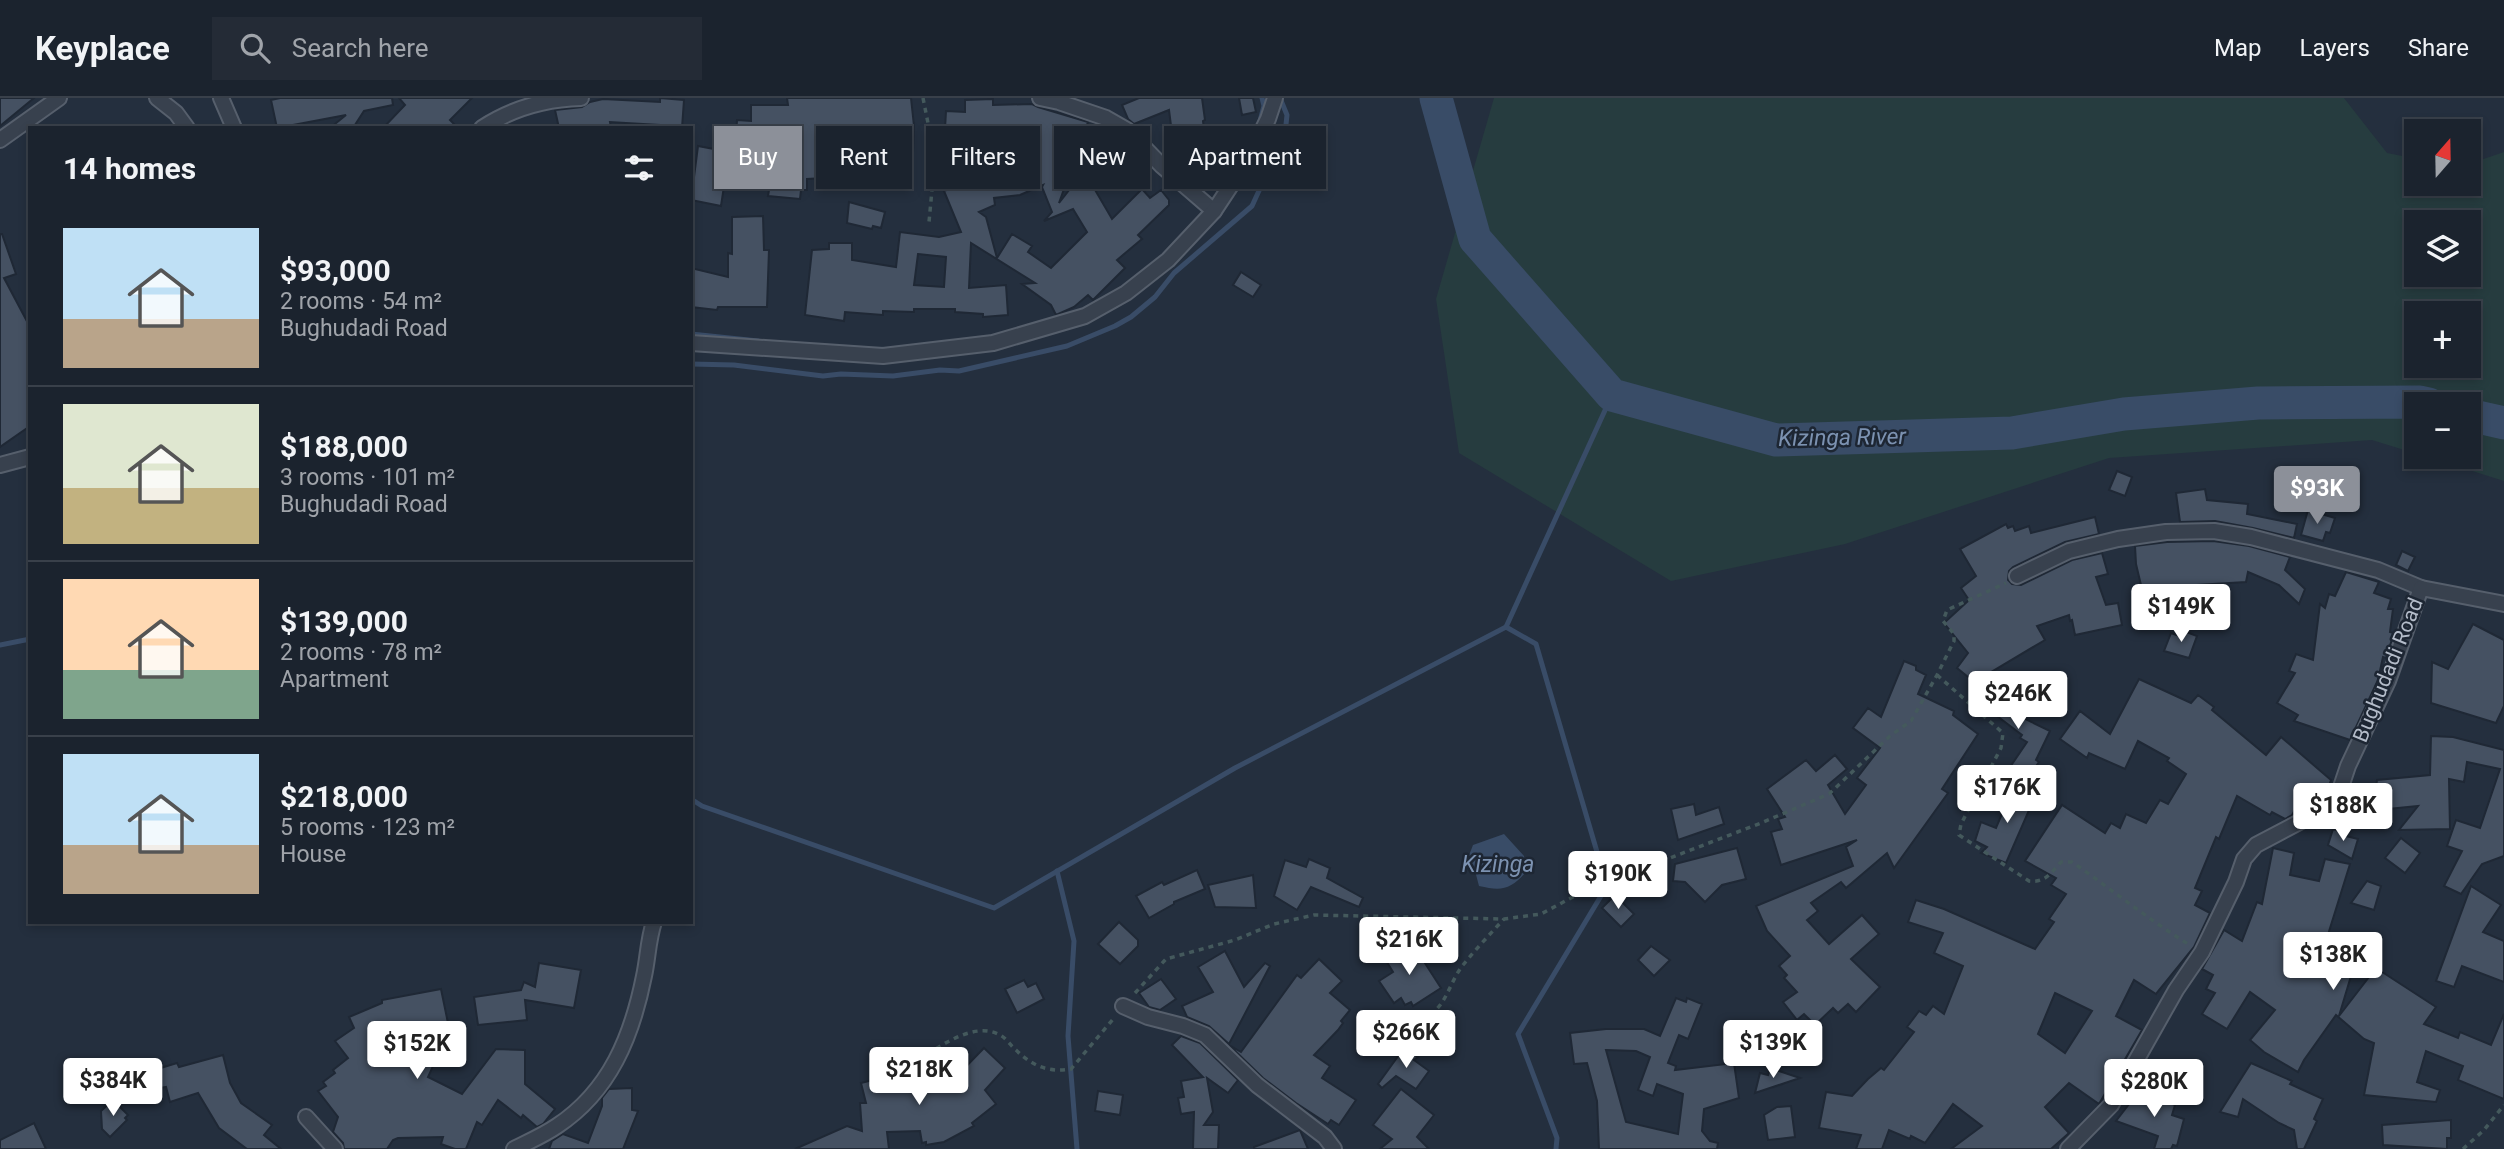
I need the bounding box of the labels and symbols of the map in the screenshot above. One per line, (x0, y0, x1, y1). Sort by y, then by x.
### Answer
north arrow (2404, 119, 2482, 196)
water label: Kizinga River (1778, 423, 1908, 452)
pin: $93K (2276, 466, 2358, 526)
pin: $149K (2132, 584, 2230, 644)
street label: Bughudadi Road (2348, 594, 2428, 746)
pin: $246K (1969, 672, 2067, 731)
pin: $176K (1958, 766, 2056, 825)
pin: $188K (2294, 784, 2392, 843)
water label: Kizinga (1462, 851, 1534, 878)
pin: $190K (1569, 852, 1667, 911)
pin: $216K (1360, 918, 1458, 977)
pin: $138K (2284, 932, 2382, 992)
pin: $266K (1357, 1010, 1455, 1070)
pin: $139K (1724, 1020, 1822, 1080)
pin: $152K (368, 1021, 466, 1081)
pin: $218K (870, 1048, 968, 1107)
pin: $384K (64, 1058, 162, 1118)
pin: $280K (2105, 1060, 2203, 1119)

